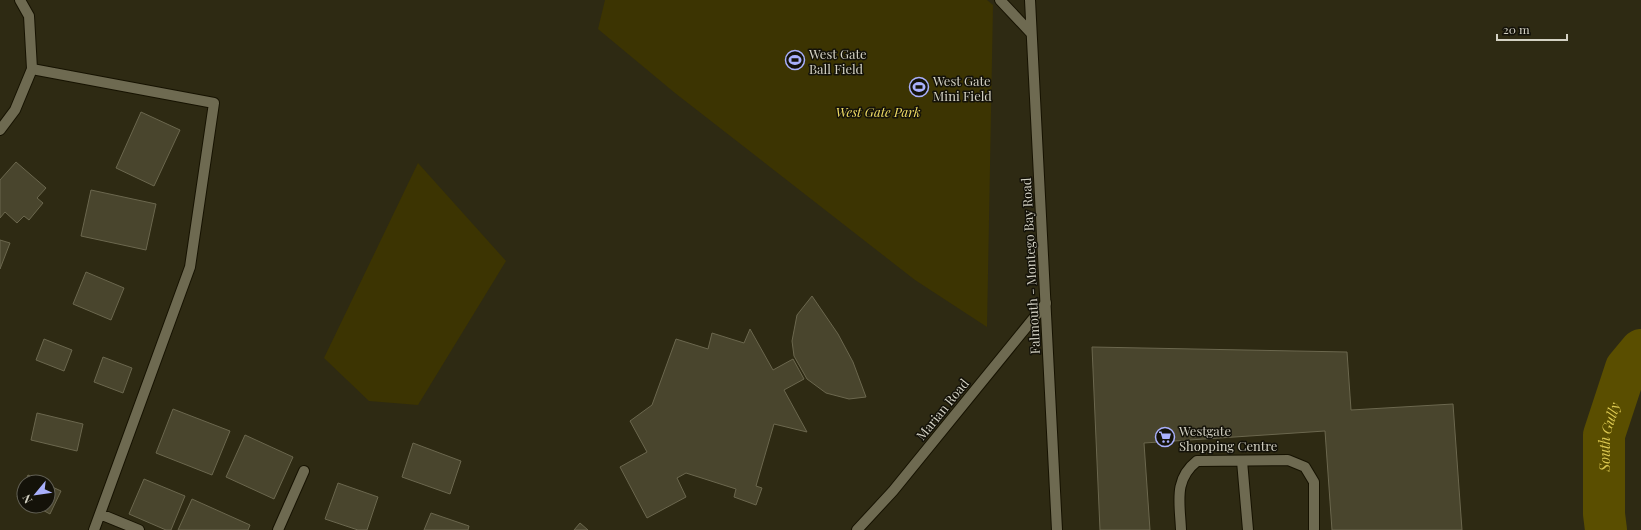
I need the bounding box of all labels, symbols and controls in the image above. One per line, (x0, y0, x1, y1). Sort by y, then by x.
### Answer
scale bar (1497, 16, 1567, 42)
text: 20 m (1503, 21, 1530, 37)
place label: West Gate Ball Field (808, 45, 867, 77)
sports icon: West Gate Ball Field (784, 49, 806, 71)
place label: West Gate Mini Field (932, 72, 992, 104)
sports icon: West Gate Mini Field (908, 76, 930, 98)
park label: West Gate Park (835, 103, 921, 120)
street label: Falmouth - Montego Bay Road (1017, 177, 1043, 355)
street label: Marian Road (912, 374, 972, 443)
water label: South Gully (1594, 399, 1624, 472)
place label: Westgate Shopping Centre (1178, 422, 1278, 454)
supermarket icon: Westgate Shopping Centre (1154, 426, 1176, 448)
north arrow (16, 474, 56, 514)
text: N (18, 492, 35, 506)

